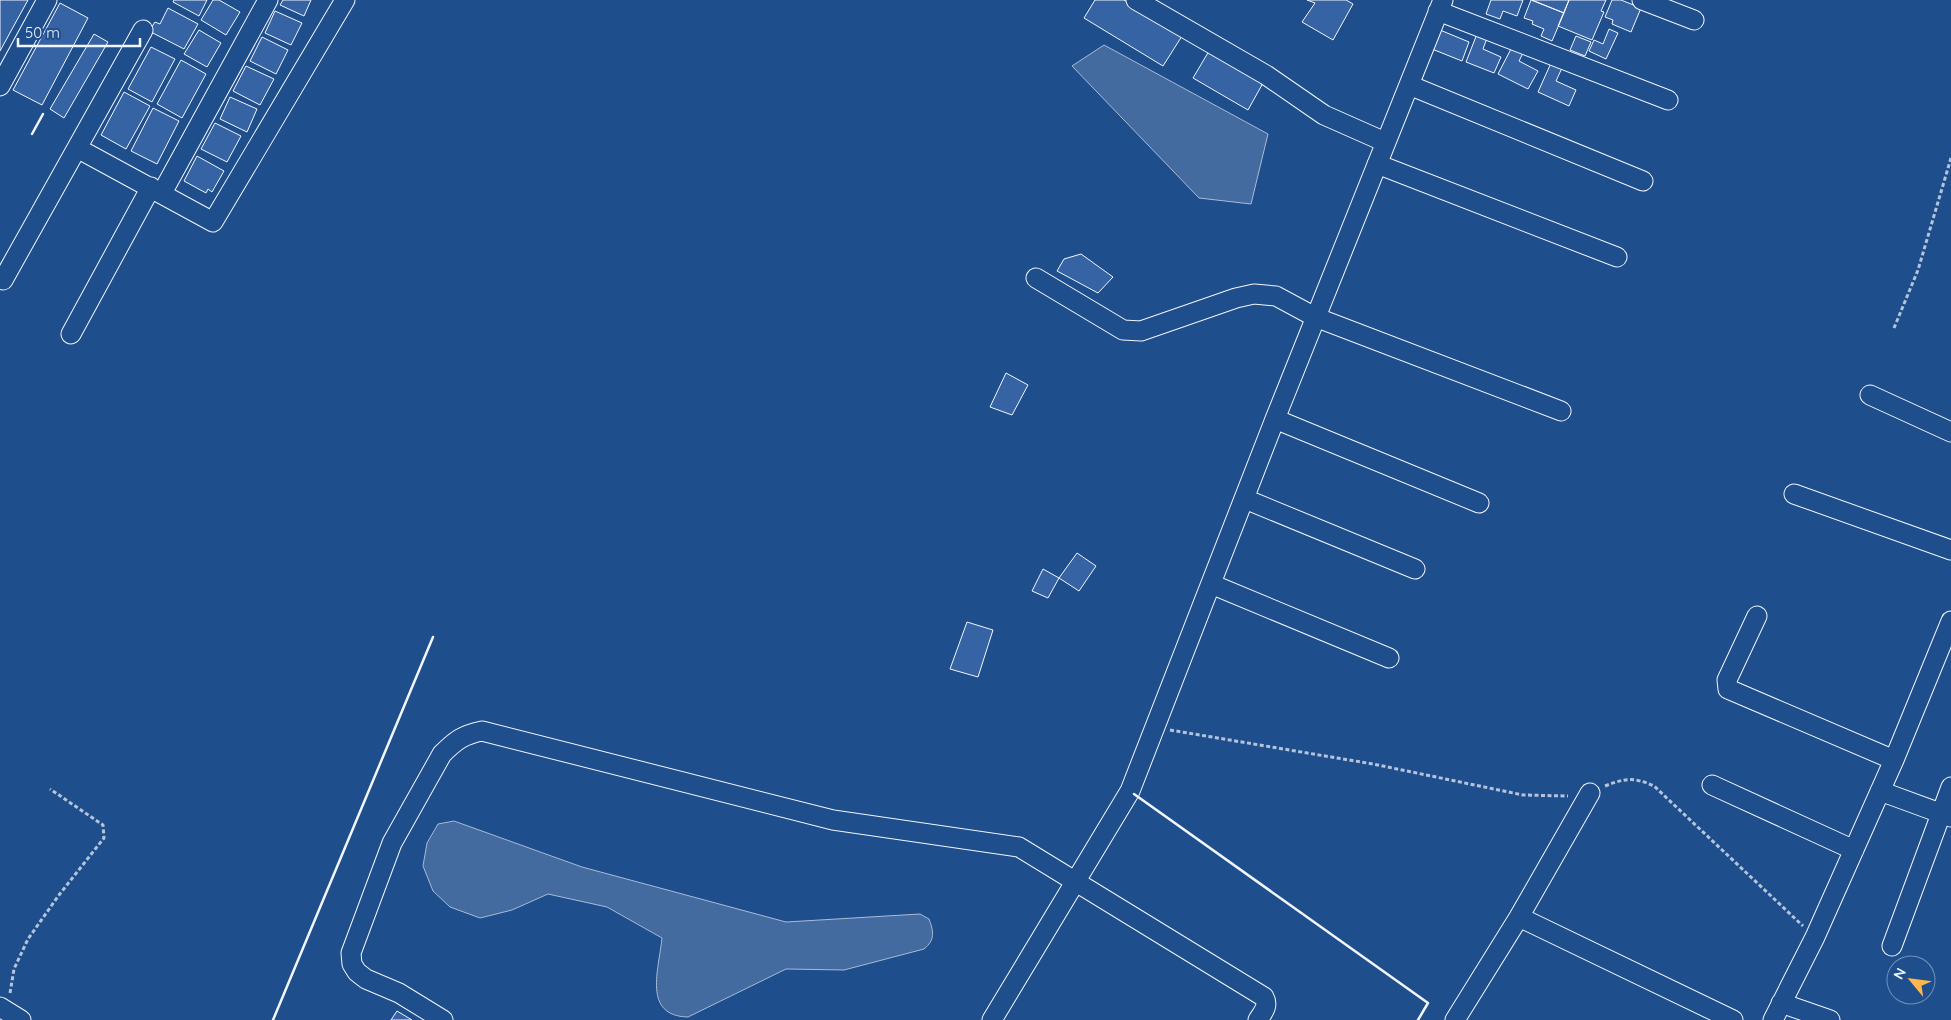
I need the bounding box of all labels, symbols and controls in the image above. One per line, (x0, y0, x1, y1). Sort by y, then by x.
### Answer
scale bar (18, 15, 140, 47)
text: 50 m (25, 23, 60, 42)
north arrow (1886, 955, 1936, 1005)
text: N (1889, 965, 1910, 983)

